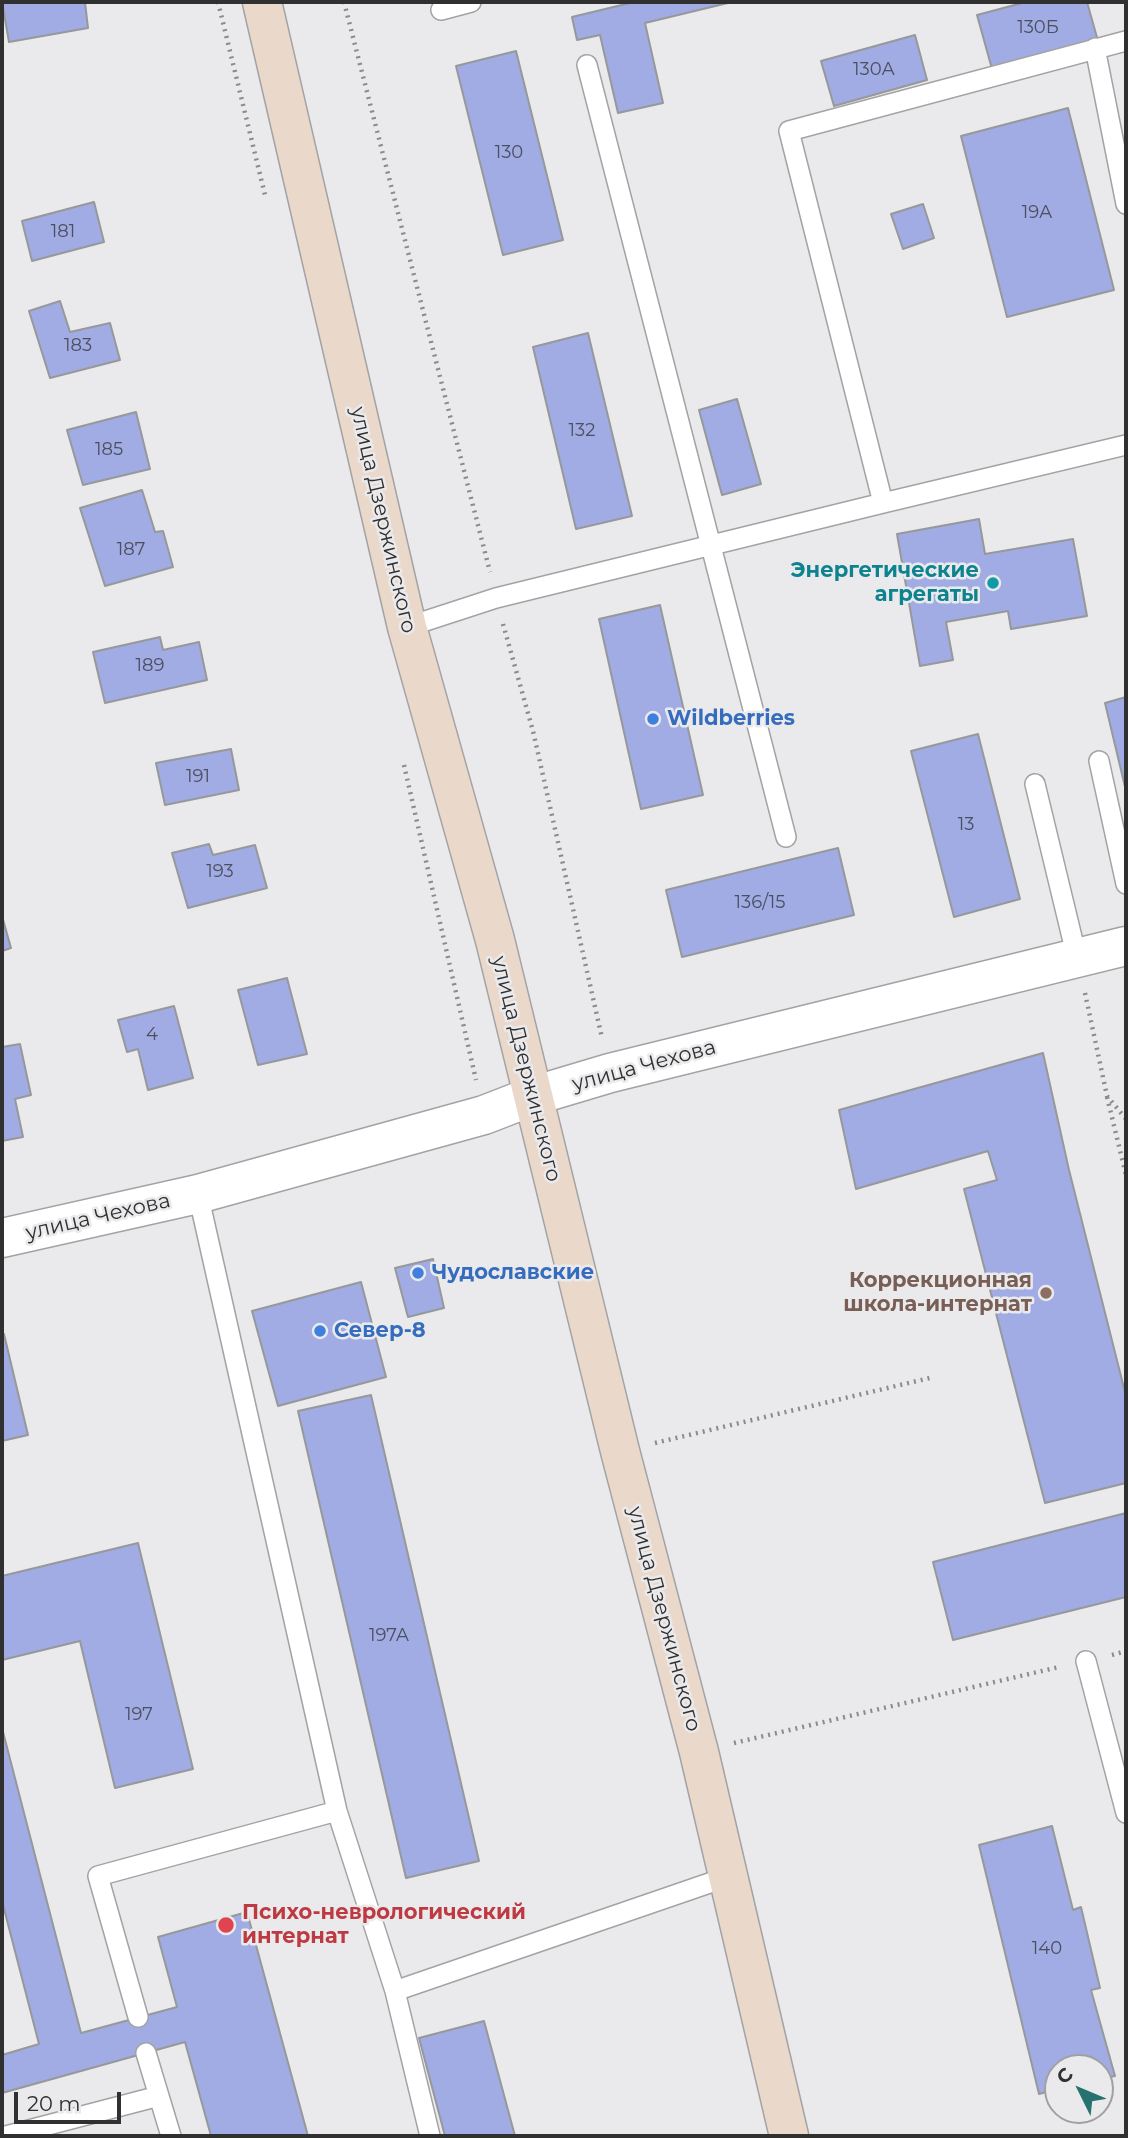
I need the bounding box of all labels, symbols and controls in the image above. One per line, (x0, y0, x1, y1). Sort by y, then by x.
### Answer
house number: 130Б (1017, 17, 1059, 39)
house number: 130А (853, 59, 895, 81)
house number: 130 (495, 142, 523, 164)
house number: 19А (1022, 202, 1052, 224)
house number: 181 (51, 221, 75, 243)
house number: 183 (64, 335, 92, 357)
street label: улица Дзержинского (345, 404, 421, 636)
house number: 132 (569, 420, 595, 442)
house number: 185 (95, 439, 123, 461)
house number: 187 (117, 539, 145, 561)
place label: Энергетические агрегаты (791, 558, 979, 608)
marker: Энергетические агрегаты (985, 575, 1001, 591)
house number: 189 (136, 655, 164, 677)
place label: Wildberries (667, 706, 795, 732)
marker: Wildberries (645, 711, 661, 727)
house number: 191 (186, 766, 210, 788)
house number: 13 (958, 814, 974, 836)
house number: 193 (206, 861, 234, 883)
house number: 136/15 (734, 892, 786, 914)
street label: улица Дзержинского (486, 953, 566, 1185)
house number: 4 (146, 1024, 158, 1046)
street label: улица Чехова (569, 1035, 719, 1097)
street label: улица Чехова (23, 1188, 173, 1246)
place label: Чудославские (432, 1260, 594, 1286)
marker: Чудославские (410, 1265, 426, 1281)
place label: Коррекционная школа-интернат (843, 1268, 1032, 1318)
marker: Коррекционная школа-интернат (1038, 1285, 1054, 1301)
place label: Север-8 (334, 1318, 426, 1344)
marker: Север-8 (312, 1323, 328, 1339)
street label: улица Дзержинского (622, 1504, 706, 1734)
house number: 197А (369, 1625, 409, 1647)
house number: 197 (125, 1704, 153, 1726)
place label: Психо-неврологический интернат (242, 1900, 526, 1950)
marker: Психо-неврологический интернат (216, 1915, 236, 1935)
house number: 140 (1032, 1938, 1062, 1960)
north arrow (1044, 2054, 1114, 2124)
text: С (1052, 2063, 1078, 2089)
scale bar (18, 2078, 124, 2122)
text: 20 m (27, 2091, 81, 2116)

